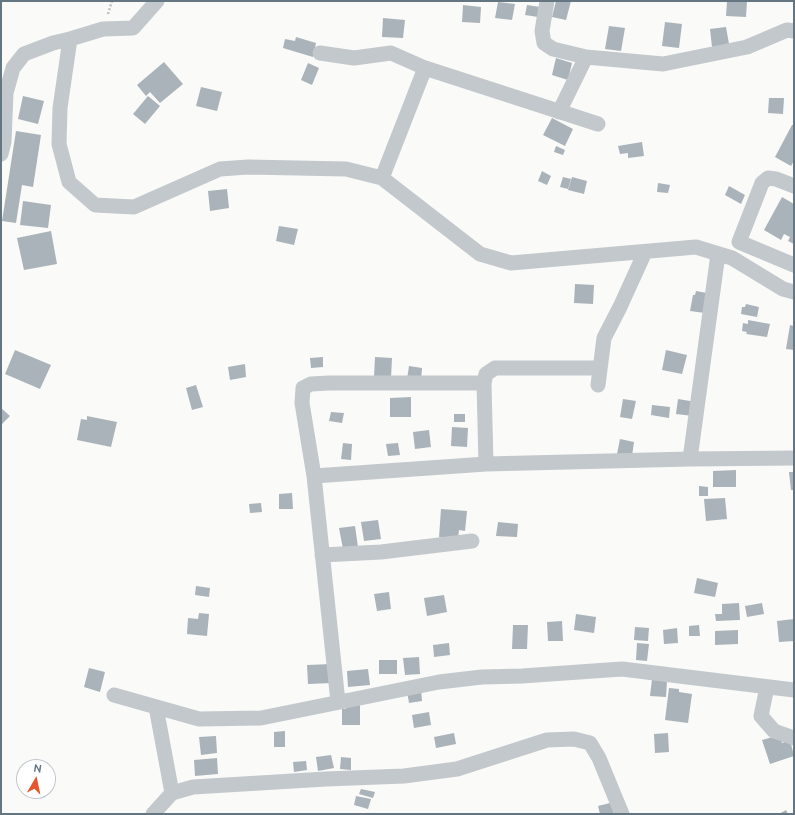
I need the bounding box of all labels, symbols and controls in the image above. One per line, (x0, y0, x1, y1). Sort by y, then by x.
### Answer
north arrow (16, 759, 56, 799)
text: N (33, 762, 43, 775)

